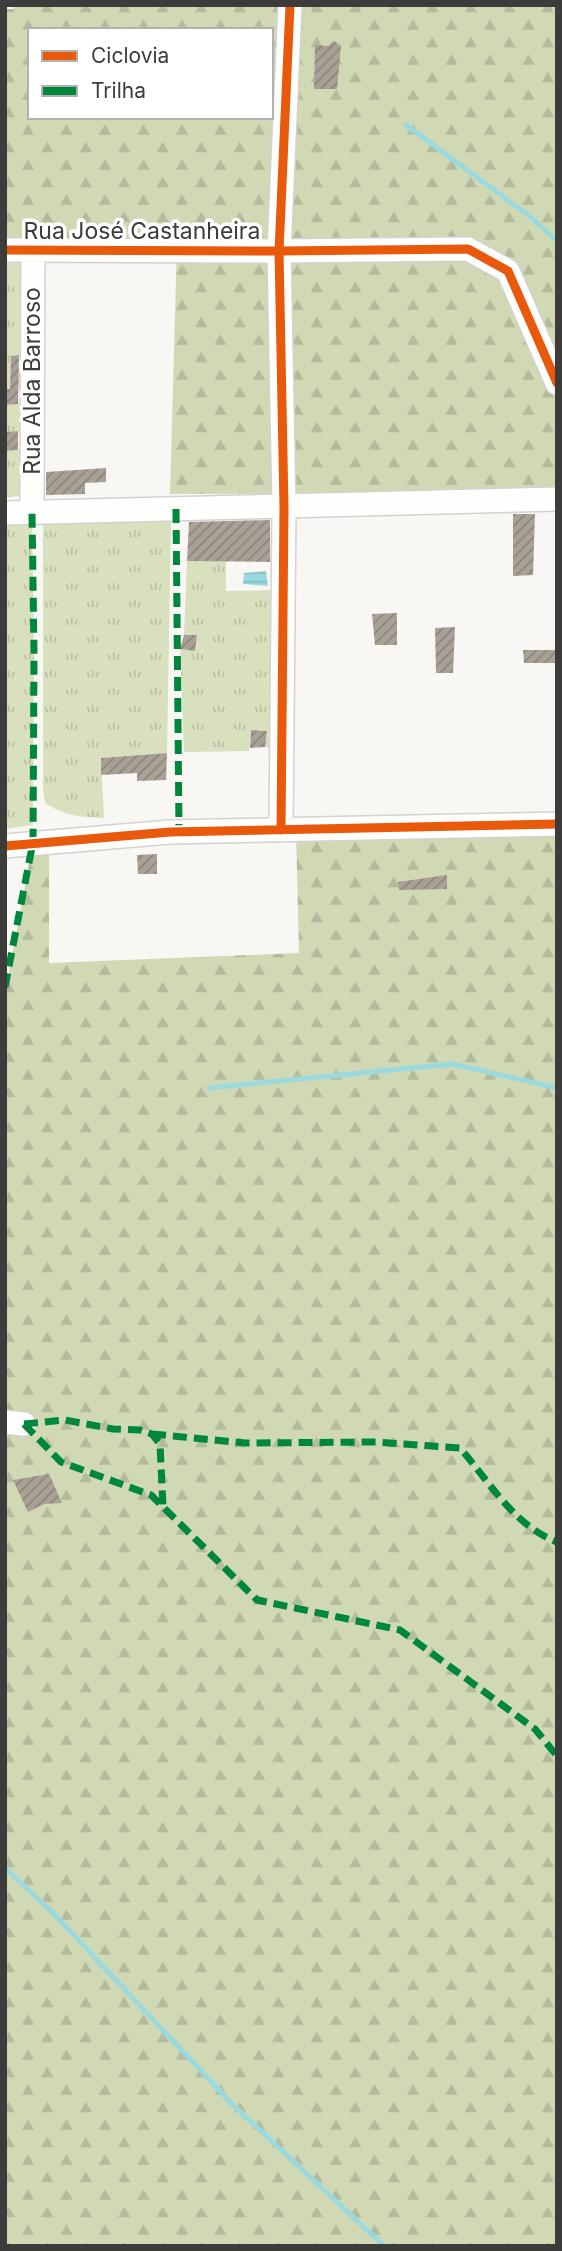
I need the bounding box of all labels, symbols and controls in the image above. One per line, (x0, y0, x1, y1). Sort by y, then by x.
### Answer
legend (28, 28, 273, 119)
text: Ciclovia (91, 43, 169, 68)
text: Trilha (91, 78, 146, 103)
street label: Rua José Castanheira (24, 217, 260, 245)
street label: Rua Alda Barroso (18, 287, 46, 475)

